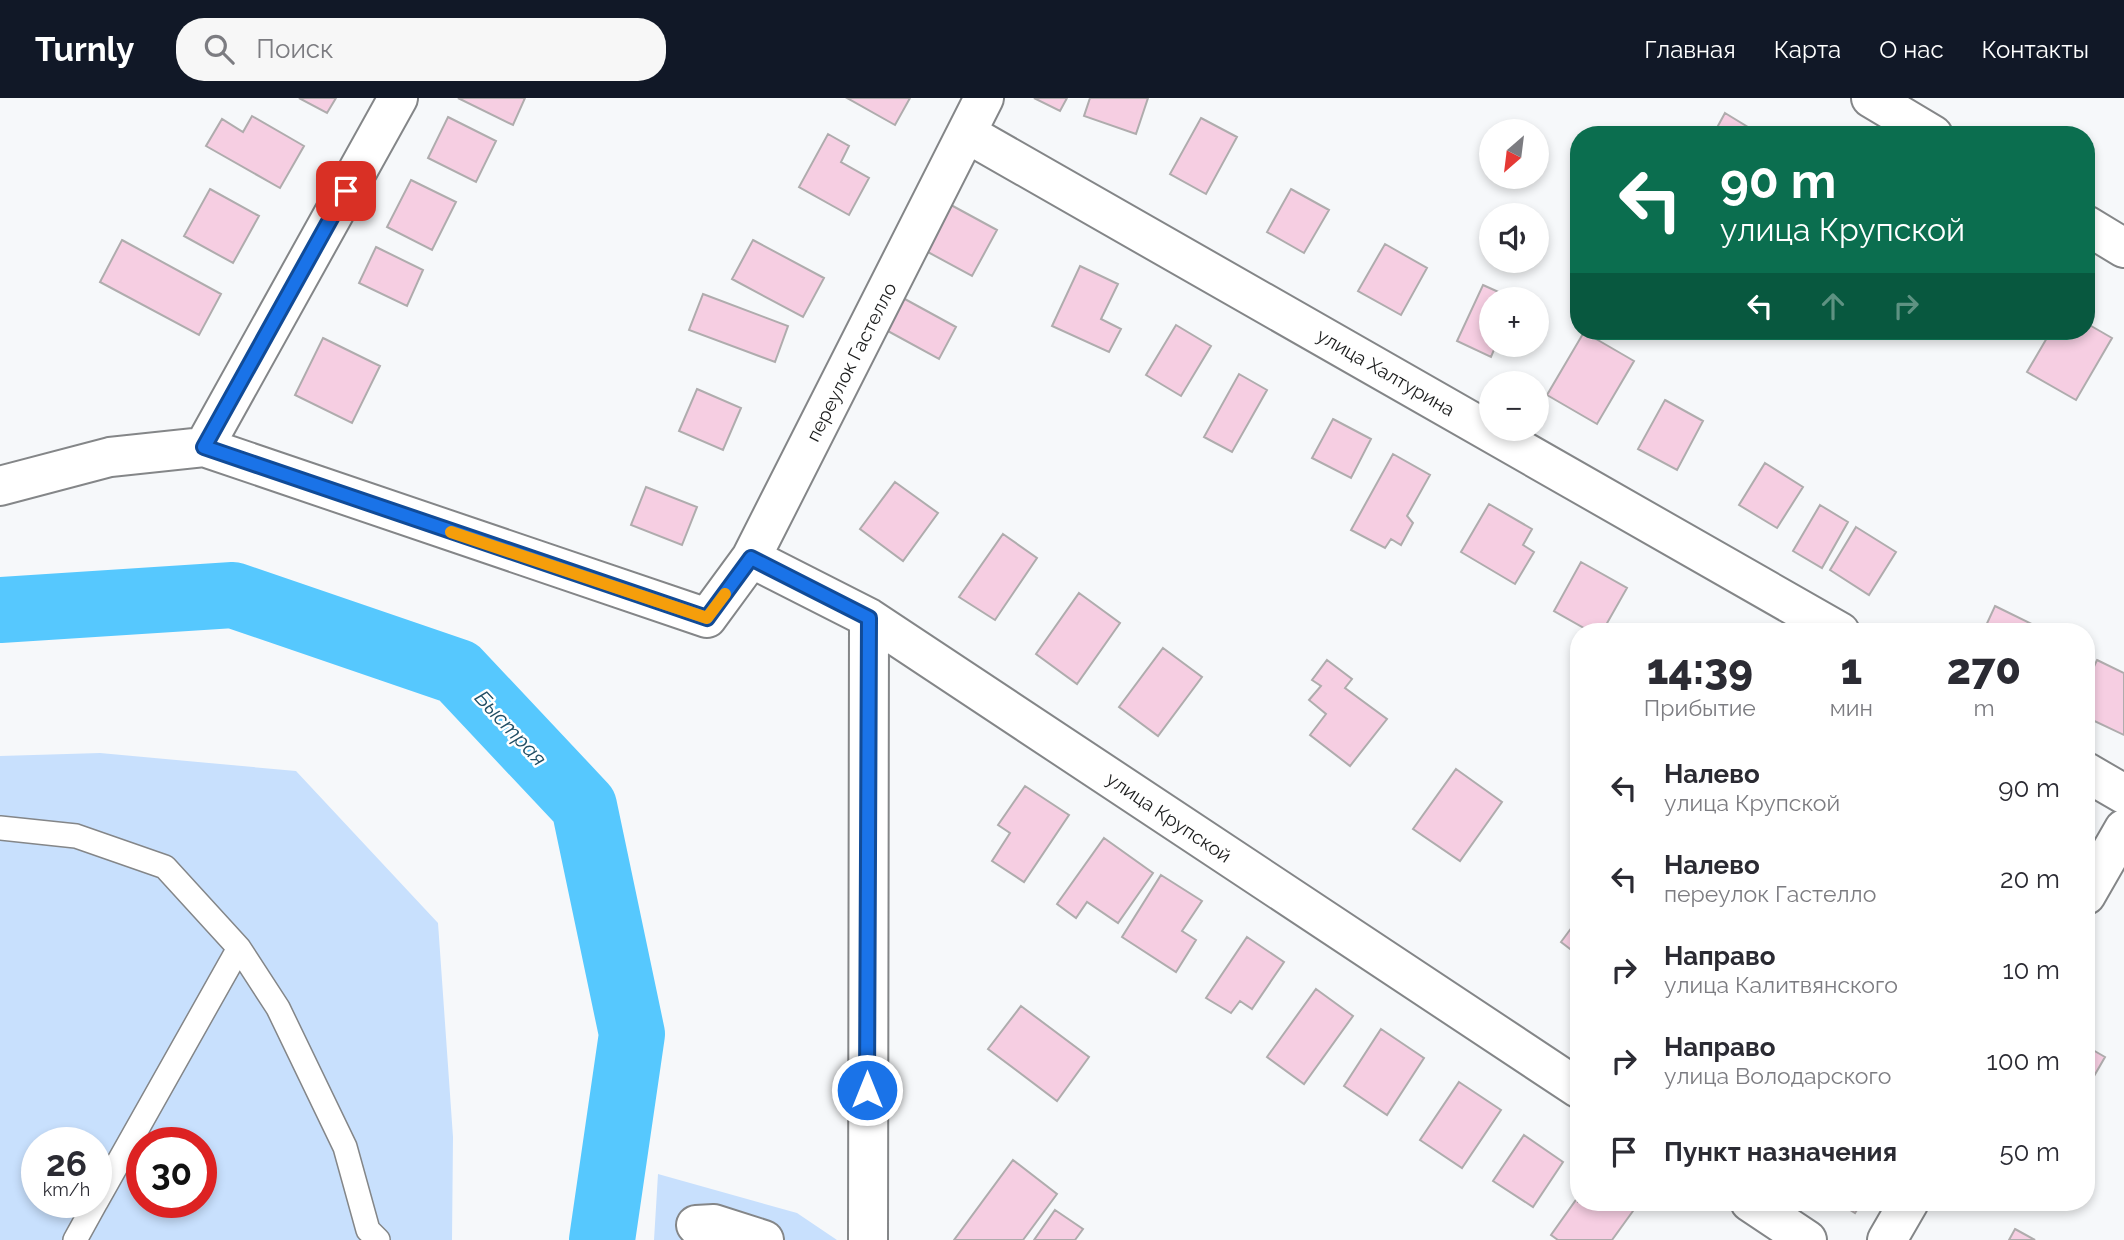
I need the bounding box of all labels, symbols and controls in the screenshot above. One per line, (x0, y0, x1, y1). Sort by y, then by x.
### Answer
search box (176, 18, 666, 81)
text: Turnly (35, 30, 134, 69)
icon: search (200, 30, 238, 68)
text: Поиск (256, 34, 334, 64)
text: Главная (1644, 35, 1736, 64)
text: Карта (1774, 35, 1841, 64)
text: О нас (1879, 35, 1944, 64)
text: Контакты (1982, 35, 2089, 64)
north arrow (1479, 119, 1549, 189)
map controls (1479, 119, 1549, 441)
text: 90 m (1720, 152, 1836, 209)
icon: left (1605, 154, 1696, 245)
pin (316, 161, 376, 221)
icon: arrive (327, 172, 365, 210)
button: sound (1479, 203, 1549, 273)
text: улица Крупской (1720, 211, 1965, 248)
street label: переулок Гастелло (801, 279, 901, 445)
button: + (1479, 287, 1549, 357)
icon: left (1741, 287, 1779, 325)
icon: ahead (1814, 287, 1852, 325)
icon: right (1887, 287, 1925, 325)
street label: улица Халтурина (1313, 324, 1459, 420)
button: − (1479, 371, 1549, 441)
text: 14:39 (1647, 645, 1753, 694)
text: 1 (1840, 645, 1862, 694)
text: 270 (1947, 645, 2021, 694)
water label: Быстрая (470, 685, 552, 771)
text: Прибытие (1644, 694, 1756, 721)
text: мин (1830, 694, 1873, 721)
text: m (1973, 694, 1995, 721)
text: Налево (1664, 759, 1760, 789)
street label: улица Крупской (1103, 767, 1235, 867)
icon: left (1605, 769, 1643, 807)
text: 90 m (1998, 773, 2060, 803)
text: улица Крупской (1664, 789, 1840, 816)
text: Налево (1664, 850, 1760, 880)
icon: left (1605, 860, 1643, 898)
text: 20 m (2000, 864, 2060, 894)
text: переулок Гастелло (1664, 880, 1876, 907)
text: Направо (1664, 941, 1775, 971)
icon: right (1605, 951, 1643, 989)
text: 10 m (2002, 955, 2060, 985)
text: улица Калитвянского (1664, 971, 1898, 998)
text: Направо (1664, 1032, 1775, 1062)
icon: right (1605, 1042, 1643, 1080)
text: 100 m (1987, 1046, 2060, 1076)
position arrow (830, 1053, 904, 1127)
text: улица Володарского (1664, 1062, 1891, 1089)
speed limit sign: 30 (126, 1127, 217, 1218)
icon: arrive (1605, 1133, 1643, 1171)
text: Пункт назначения (1664, 1137, 1897, 1167)
text: 50 m (1999, 1137, 2060, 1167)
text: 26 (46, 1143, 87, 1184)
text: km/h (43, 1179, 90, 1200)

